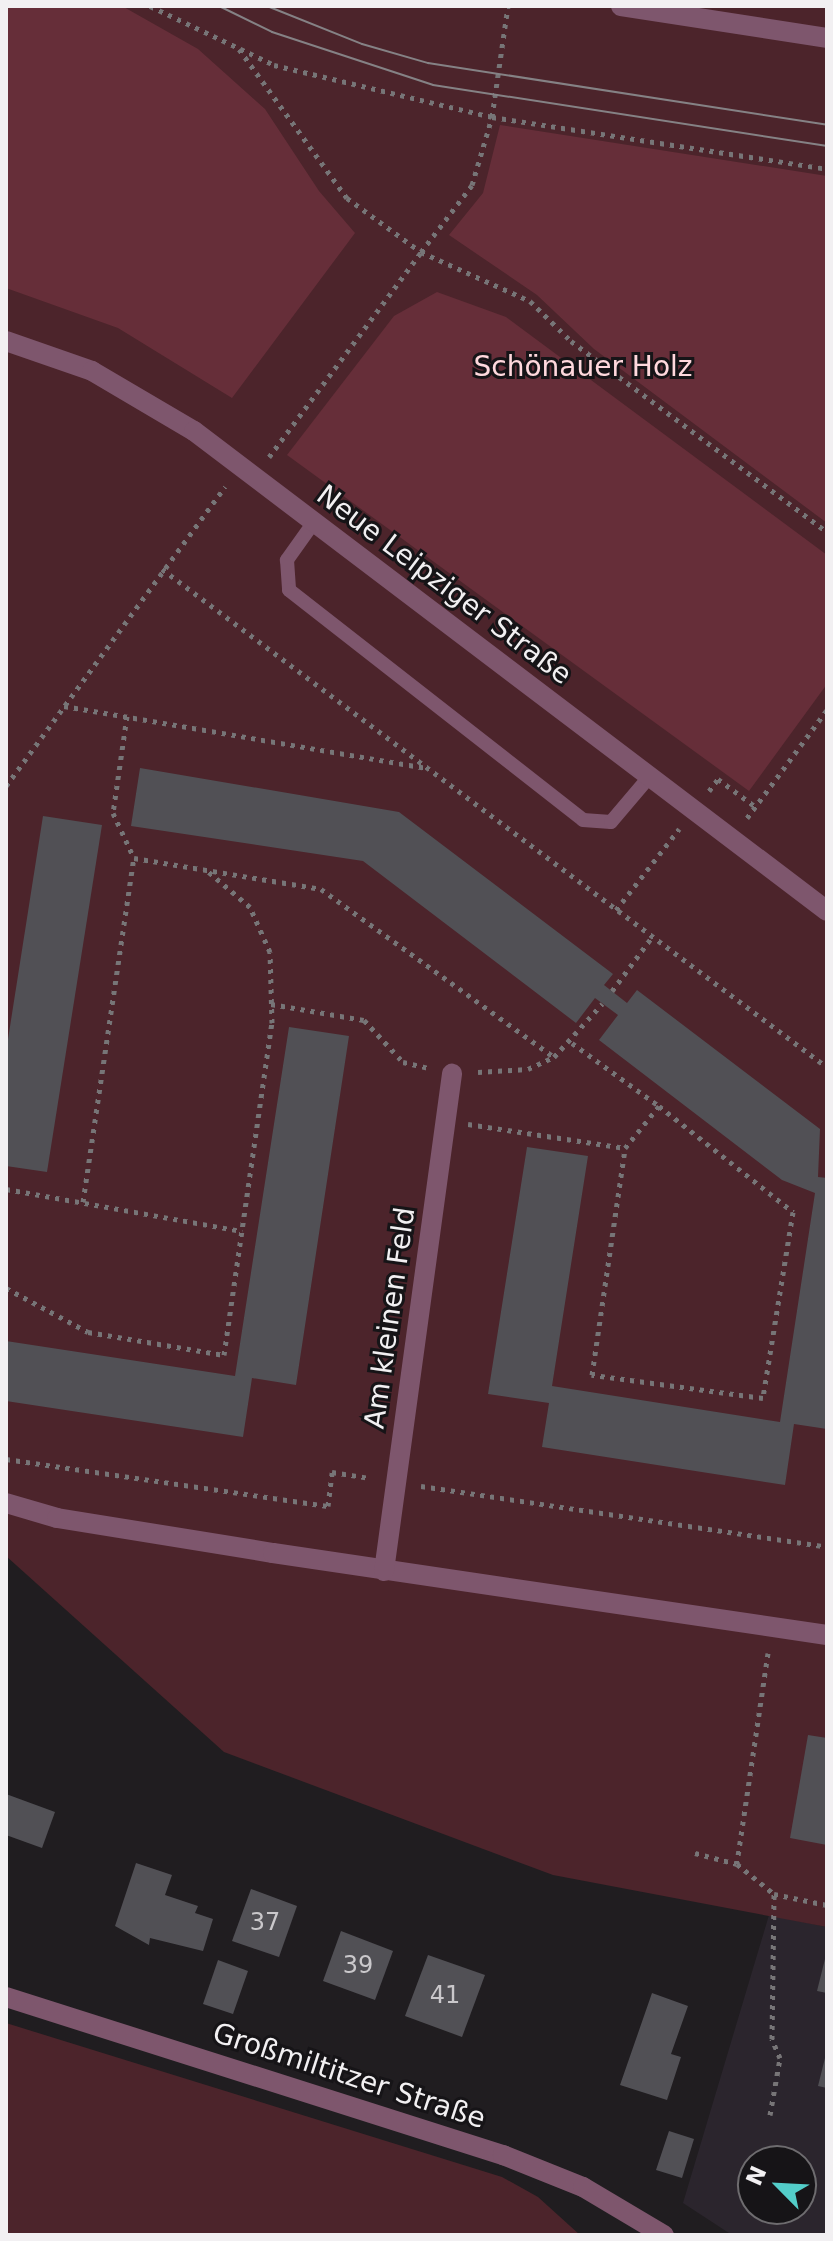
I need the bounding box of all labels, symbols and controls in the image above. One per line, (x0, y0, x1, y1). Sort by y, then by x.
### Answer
park label: Schönauer Holz (474, 350, 692, 384)
street label: Neue Leipziger Straße (310, 478, 578, 692)
street label: Am kleinen Feld (358, 1205, 422, 1431)
house number: 37 (250, 1909, 280, 1937)
house number: 39 (343, 1952, 373, 1980)
house number: 41 (430, 1982, 460, 2010)
street label: Großmiltitzer Straße (208, 2016, 490, 2136)
north arrow (737, 2145, 817, 2225)
text: N (741, 2162, 772, 2189)

